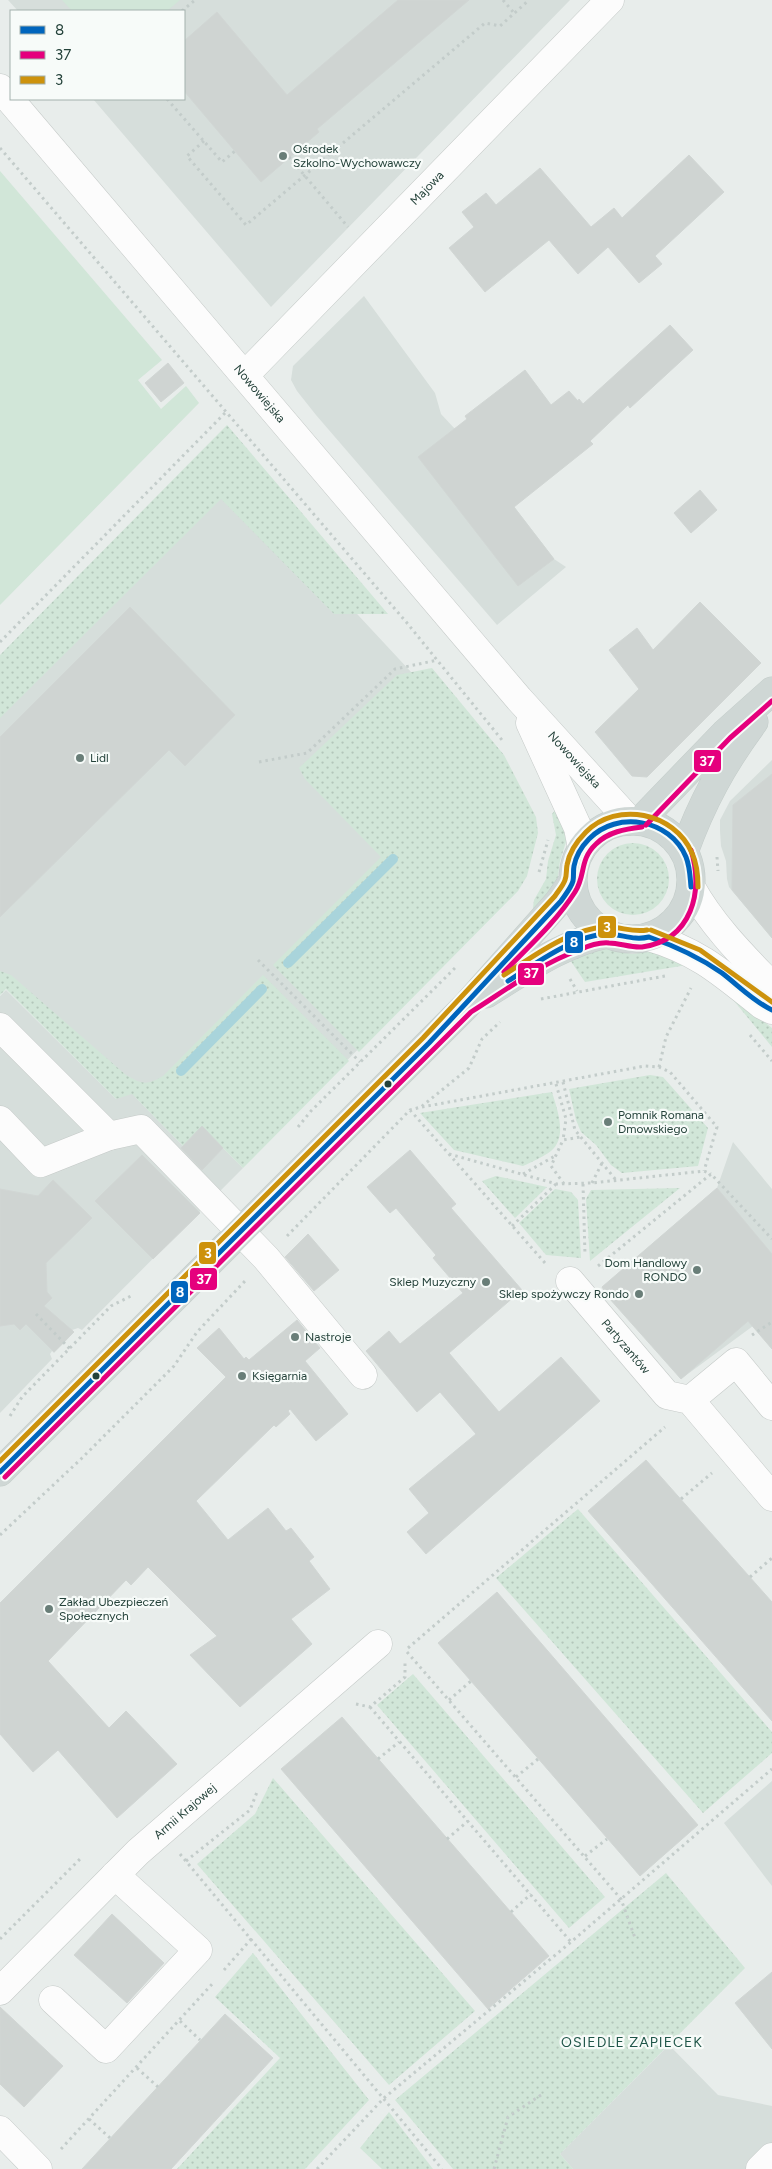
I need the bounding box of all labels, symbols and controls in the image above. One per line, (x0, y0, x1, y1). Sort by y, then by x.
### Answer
legend (10, 10, 185, 100)
text: 8 (55, 21, 64, 39)
text: 37 (55, 46, 71, 64)
text: 3 (55, 71, 63, 89)
place label: Ośrodek Szkolno-Wychowawczy (293, 142, 422, 170)
marker: Ośrodek Szkolno-Wychowawczy (277, 150, 289, 162)
street label: Majowa (407, 168, 447, 208)
street label: Nowowiejska (231, 362, 288, 425)
street label: Nowowiejska (545, 729, 604, 791)
line badge: 37 (693, 749, 722, 773)
place label: Lidl (90, 751, 109, 765)
marker: Lidl (74, 752, 86, 764)
text: 37 (699, 753, 715, 770)
line badge: 3 (597, 915, 617, 939)
text: 3 (603, 919, 611, 936)
line badge: 8 (564, 930, 584, 954)
text: 8 (570, 934, 578, 951)
line badge: 37 (517, 962, 545, 986)
text: 37 (523, 965, 539, 982)
unlabelled marker (383, 1079, 393, 1089)
place label: Pomnik Romana Dmowskiego (618, 1108, 704, 1136)
marker: Pomnik Romana Dmowskiego (602, 1116, 614, 1128)
line badge: 3 (198, 1241, 217, 1265)
text: 3 (204, 1245, 212, 1262)
place label: Dom Handlowy RONDO (605, 1256, 688, 1284)
marker: Dom Handlowy RONDO (691, 1264, 703, 1276)
line badge: 37 (189, 1267, 218, 1291)
text: 37 (196, 1271, 212, 1288)
place label: Sklep Muzyczny (389, 1275, 477, 1289)
marker: Sklep Muzyczny (480, 1276, 492, 1288)
line badge: 8 (170, 1280, 189, 1304)
text: 8 (176, 1284, 184, 1301)
place label: Sklep spożywczy Rondo (499, 1287, 629, 1301)
marker: Sklep spożywczy Rondo (633, 1288, 645, 1300)
street label: Partyzantów (599, 1316, 653, 1377)
place label: Nastroje (305, 1330, 352, 1344)
marker: Nastroje (289, 1331, 301, 1343)
place label: Księgarnia (252, 1369, 307, 1383)
marker: Księgarnia (236, 1370, 248, 1382)
unlabelled marker (91, 1371, 101, 1381)
place label: Zakład Ubezpieczeń Społecznych (59, 1595, 168, 1623)
marker: Zakład Ubezpieczeń Społecznych (43, 1603, 55, 1615)
street label: Armii Krajowej (151, 1781, 219, 1842)
district label: OSIEDLE ZAPIECEK (561, 2034, 703, 2051)

